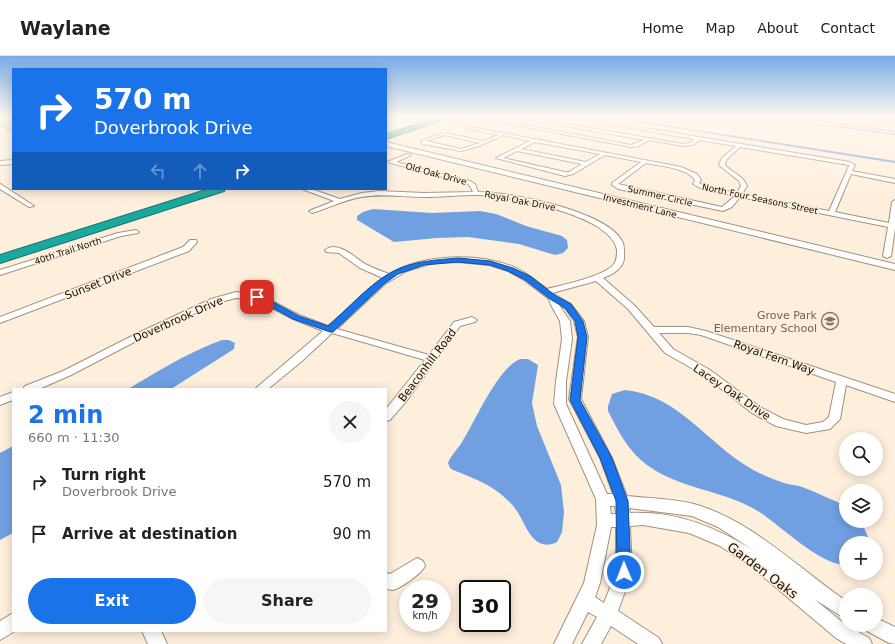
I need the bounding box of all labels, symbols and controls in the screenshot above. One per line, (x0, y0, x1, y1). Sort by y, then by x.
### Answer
text: Waylane (20, 17, 111, 39)
text: Home (642, 20, 684, 36)
text: Map (706, 20, 735, 36)
text: About (757, 20, 799, 36)
text: Contact (821, 20, 875, 36)
text: 570 m (94, 83, 191, 116)
icon: right (28, 84, 80, 136)
text: Doverbrook Drive (94, 117, 253, 138)
icon: left (147, 160, 169, 182)
icon: ahead (189, 160, 211, 182)
icon: right (231, 160, 253, 182)
street label: Old Oak Drive (404, 161, 468, 187)
street label: North Four Seasons Street (701, 182, 819, 216)
street label: Summer Circle (627, 184, 694, 208)
street label: Royal Oak Drive (484, 189, 557, 213)
street label: Investment Lane (602, 192, 678, 220)
street label: 40th Trail North (33, 235, 103, 267)
street label: Sunset Drive (63, 265, 134, 302)
pin (240, 280, 274, 314)
icon: arrive (246, 286, 268, 308)
street label: Doverbrook Drive (131, 294, 225, 345)
place label: Grove Park Elementary School (714, 309, 818, 335)
school or university icon: Grove Park Elementary School (820, 311, 840, 331)
street label: Beaconhill Road (396, 326, 459, 404)
street label: Royal Fern Way (732, 338, 816, 378)
street label: Lacey Oak Drive (691, 362, 773, 423)
text: 2 min (28, 401, 103, 429)
button: close (329, 401, 371, 443)
text: 660 m · 11:30 (28, 430, 119, 445)
map controls (839, 432, 883, 632)
button: search (839, 432, 883, 476)
text: Turn right (62, 466, 146, 484)
icon: right (28, 471, 50, 493)
text: 570 m (323, 473, 371, 491)
text: Doverbrook Drive (62, 484, 177, 499)
button: layers (839, 484, 883, 528)
icon: arrive (28, 523, 50, 545)
text: Arrive at destination (62, 525, 237, 543)
text: 90 m (333, 525, 371, 543)
button: + (839, 536, 883, 580)
street label: Garden Oaks (725, 539, 801, 602)
position arrow (603, 551, 645, 593)
button: Exit (28, 578, 196, 624)
button: Share (204, 578, 371, 624)
speed limit sign: 30 (459, 580, 511, 632)
button: − (839, 588, 883, 632)
text: 29 (411, 589, 439, 613)
text: km/h (412, 610, 438, 621)

